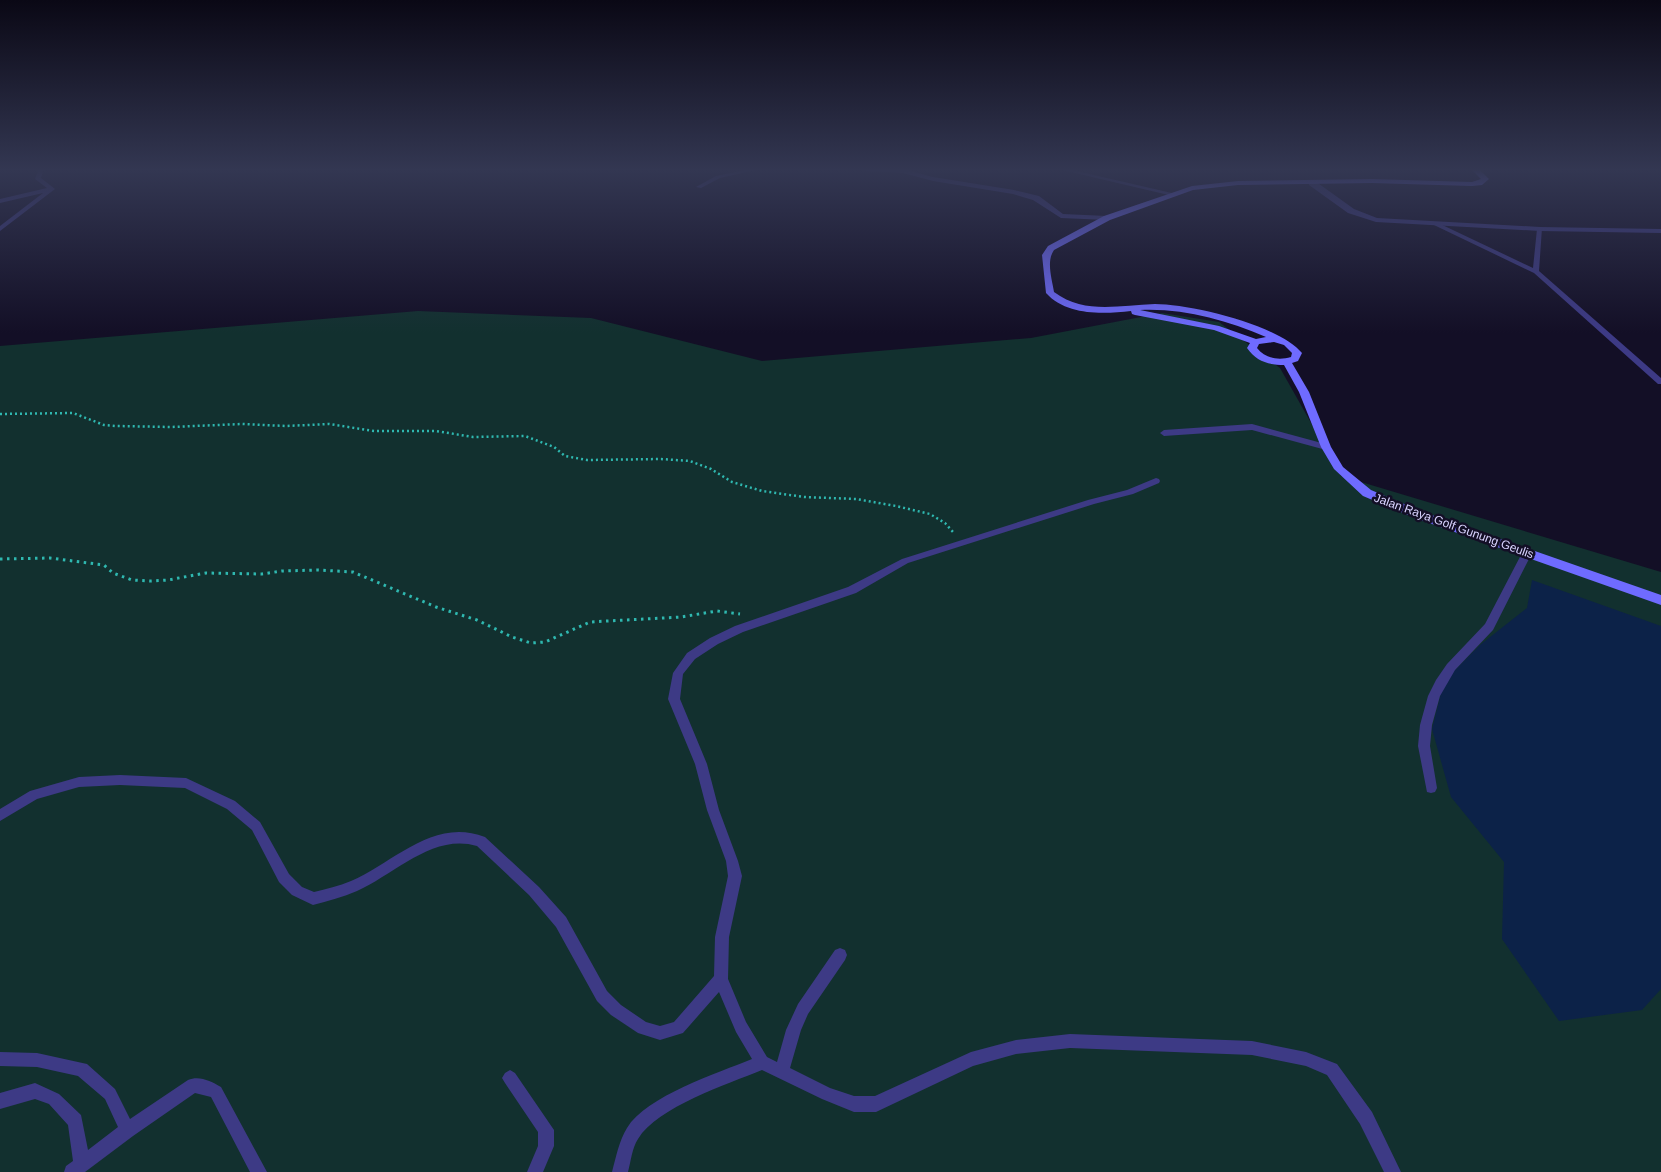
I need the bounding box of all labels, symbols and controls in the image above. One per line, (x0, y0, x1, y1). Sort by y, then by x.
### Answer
street label: Jalan Raya Golf Gunung Geulis (1372, 491, 1536, 561)

